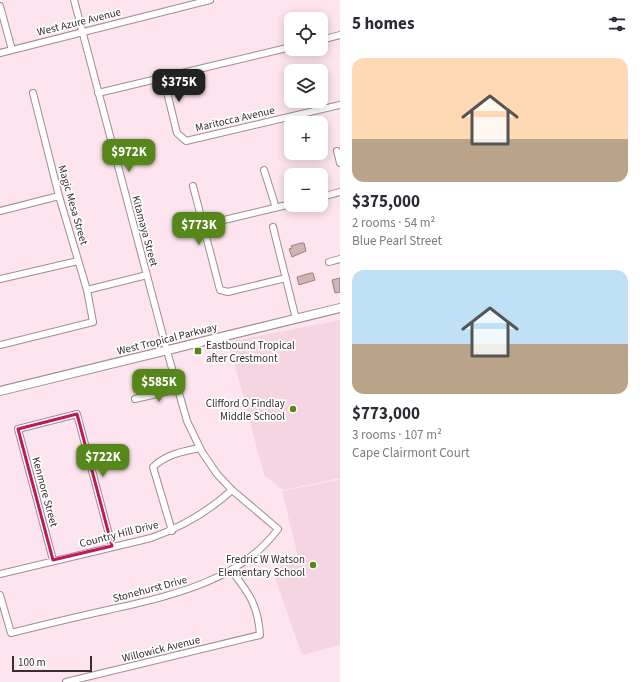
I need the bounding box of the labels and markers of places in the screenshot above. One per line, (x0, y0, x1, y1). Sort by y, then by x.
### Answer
pin: $375K (151, 69, 207, 103)
pin: $972K (101, 139, 157, 173)
pin: $773K (171, 212, 227, 246)
place label: Eastbound Tropical after Crestmont (206, 338, 295, 366)
marker: Eastbound Tropical after Crestmont (193, 346, 203, 356)
pin: $585K (131, 369, 187, 403)
place label: Clifford O Findlay Middle School (206, 396, 285, 424)
marker: Clifford O Findlay Middle School (288, 404, 298, 414)
pin: $722K (75, 444, 131, 478)
place label: Fredric W Watson Elementary School (218, 552, 305, 580)
marker: Fredric W Watson Elementary School (308, 560, 318, 570)

